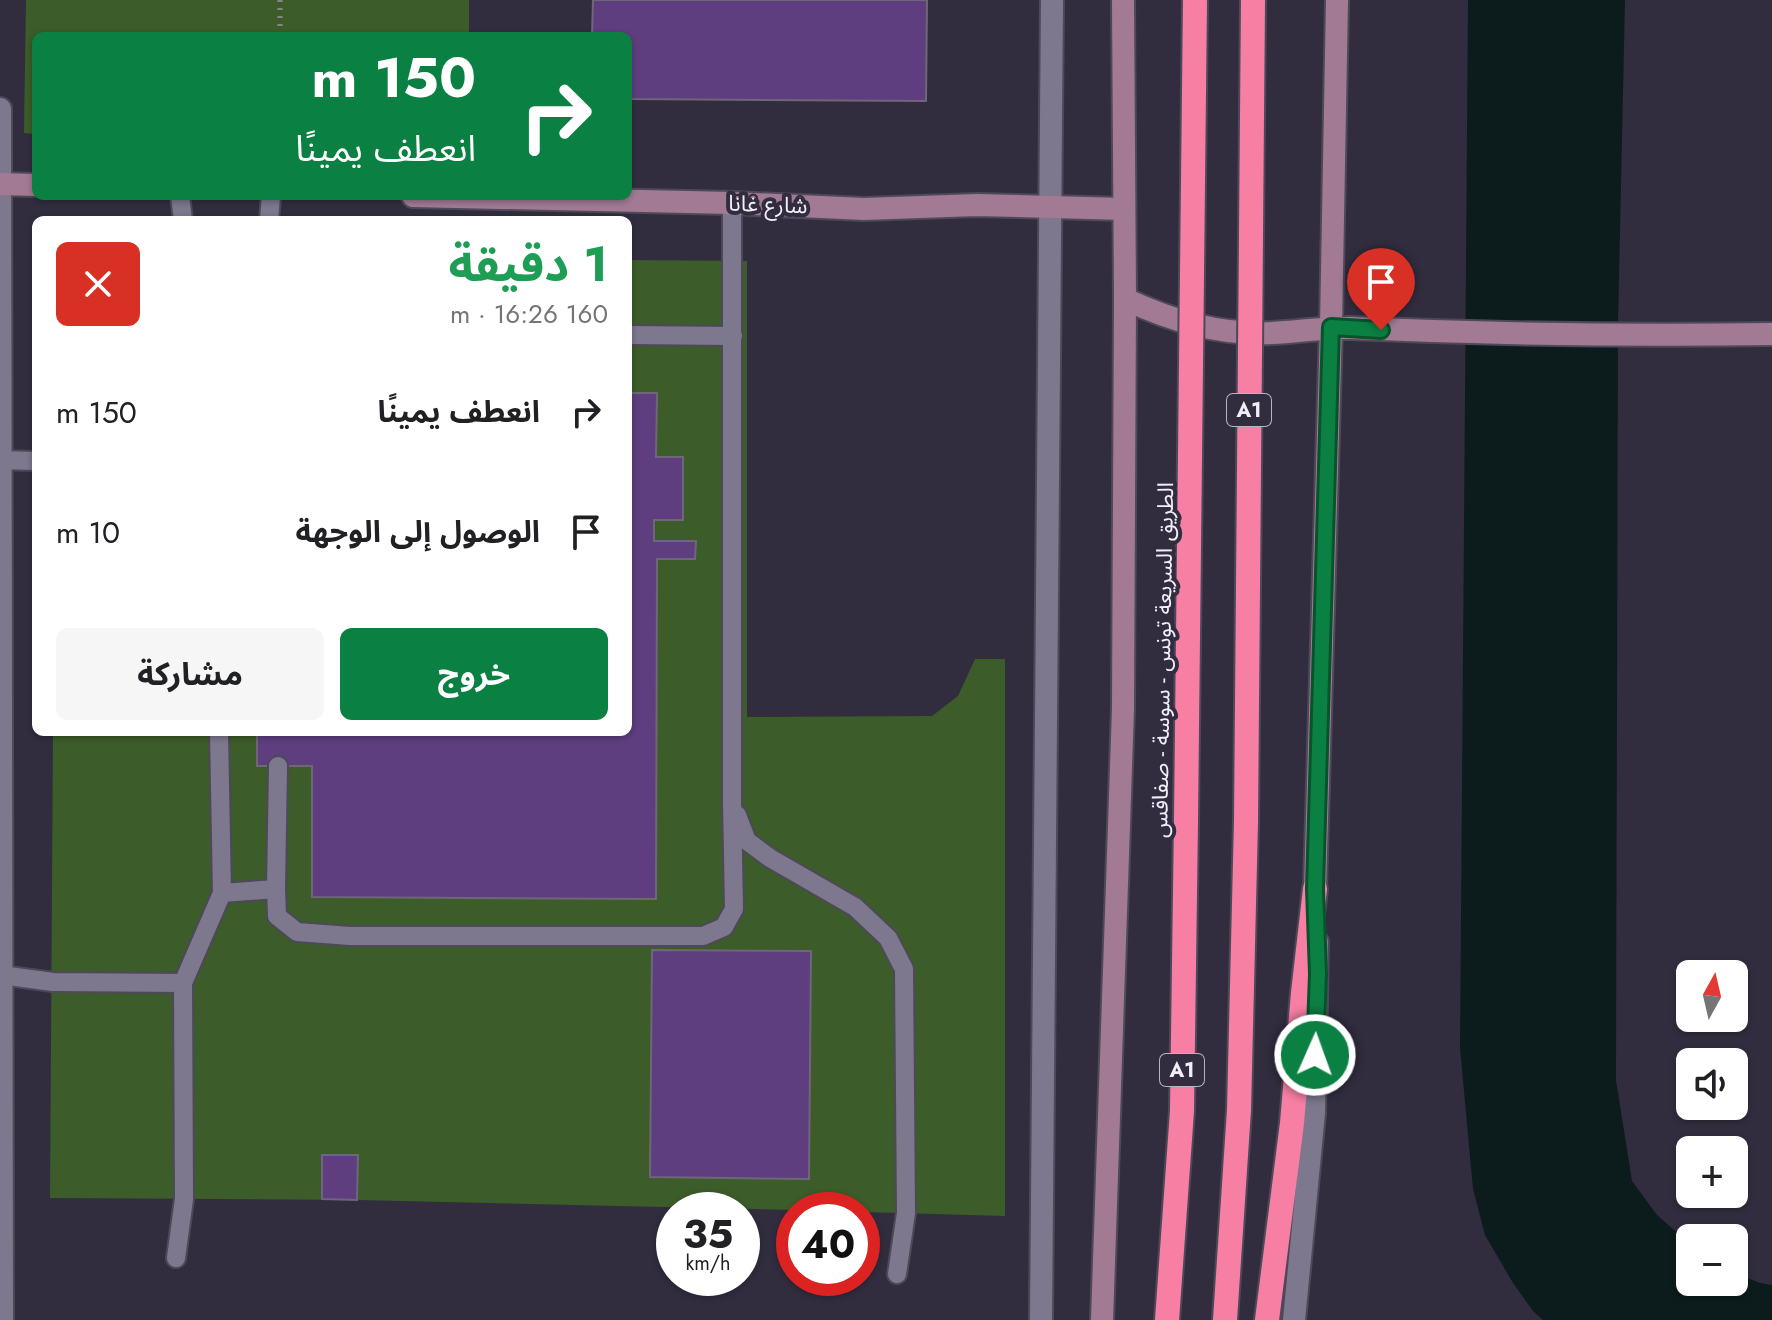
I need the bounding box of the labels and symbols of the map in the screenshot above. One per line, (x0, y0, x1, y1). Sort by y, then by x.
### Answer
street label: شارع غانا (728, 187, 808, 222)
pin (1347, 248, 1415, 330)
road number: A1 (1227, 394, 1271, 426)
street label: الطريق السريعة تونس - سوسة - صفاقس (1143, 482, 1181, 838)
north arrow (1676, 960, 1748, 1032)
position arrow (1273, 1013, 1357, 1097)
road number: A1 (1160, 1054, 1204, 1086)
speed limit sign: 40 (776, 1192, 880, 1296)

